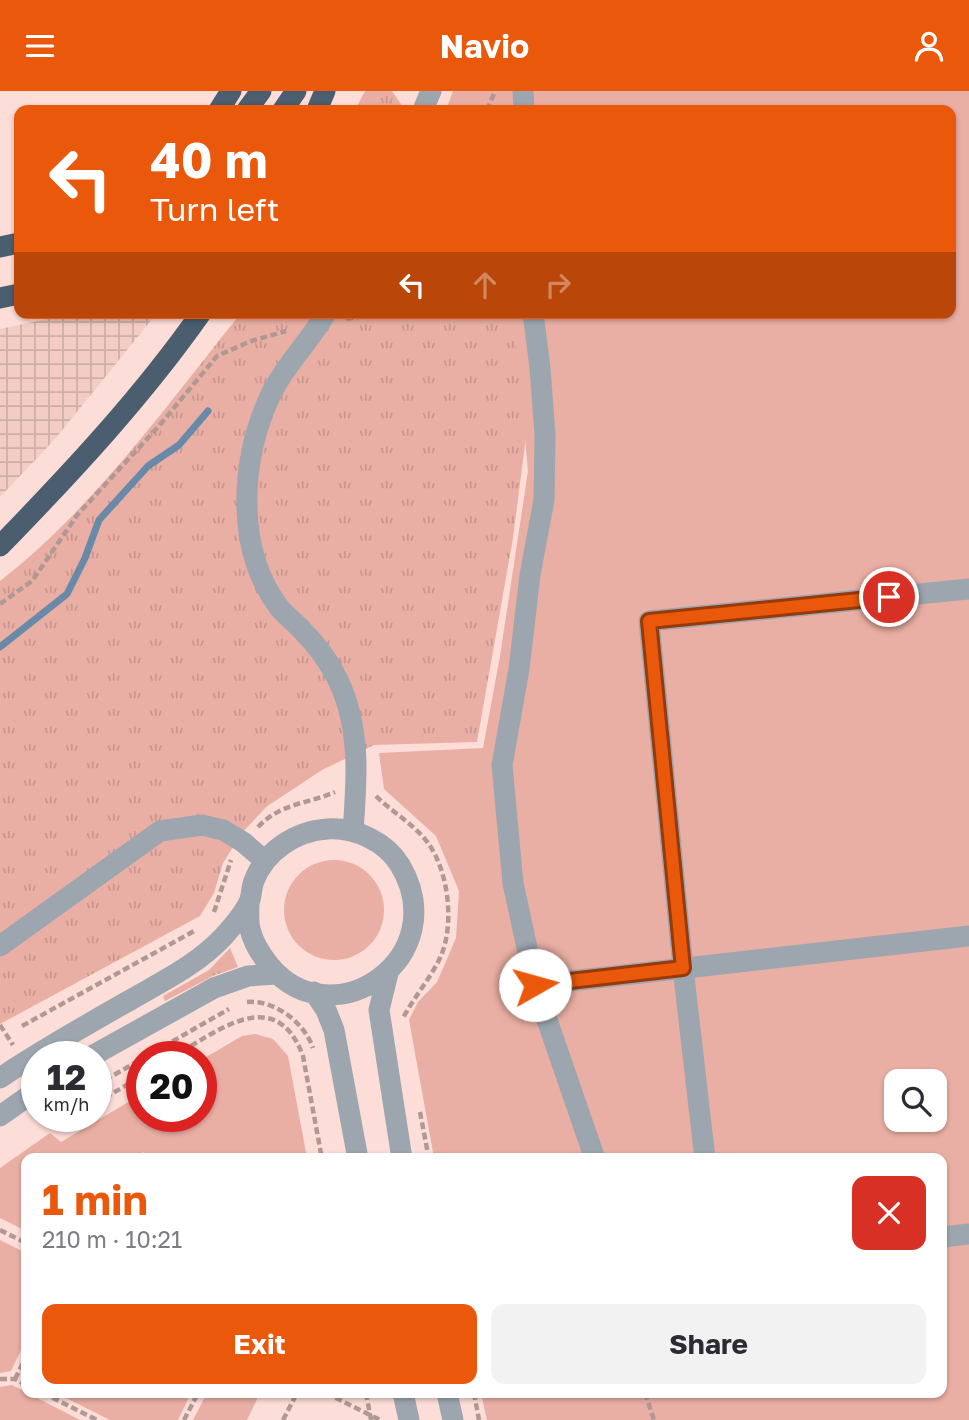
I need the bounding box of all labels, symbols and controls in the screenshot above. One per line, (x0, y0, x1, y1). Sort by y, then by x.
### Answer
icon: menu (21, 27, 59, 65)
text: Navio (440, 27, 529, 65)
icon: person (910, 27, 948, 65)
text: 40 m (150, 130, 268, 189)
icon: left (35, 133, 126, 224)
text: Turn left (150, 190, 279, 228)
icon: left (393, 266, 431, 304)
icon: ahead (466, 266, 504, 304)
icon: right (539, 266, 577, 304)
pin (859, 567, 919, 627)
icon: arrive (870, 578, 908, 616)
position arrow (498, 948, 572, 1022)
speed limit sign: 20 (126, 1041, 217, 1132)
text: 12 (47, 1056, 86, 1098)
map controls (884, 1069, 947, 1132)
button: search (884, 1069, 947, 1132)
text: km/h (44, 1093, 89, 1115)
text: 1 min (42, 1174, 148, 1224)
button: close (852, 1176, 926, 1250)
text: 210 m · 10:21 (42, 1225, 182, 1253)
button: Exit (42, 1304, 477, 1384)
button: Share (491, 1304, 926, 1384)

